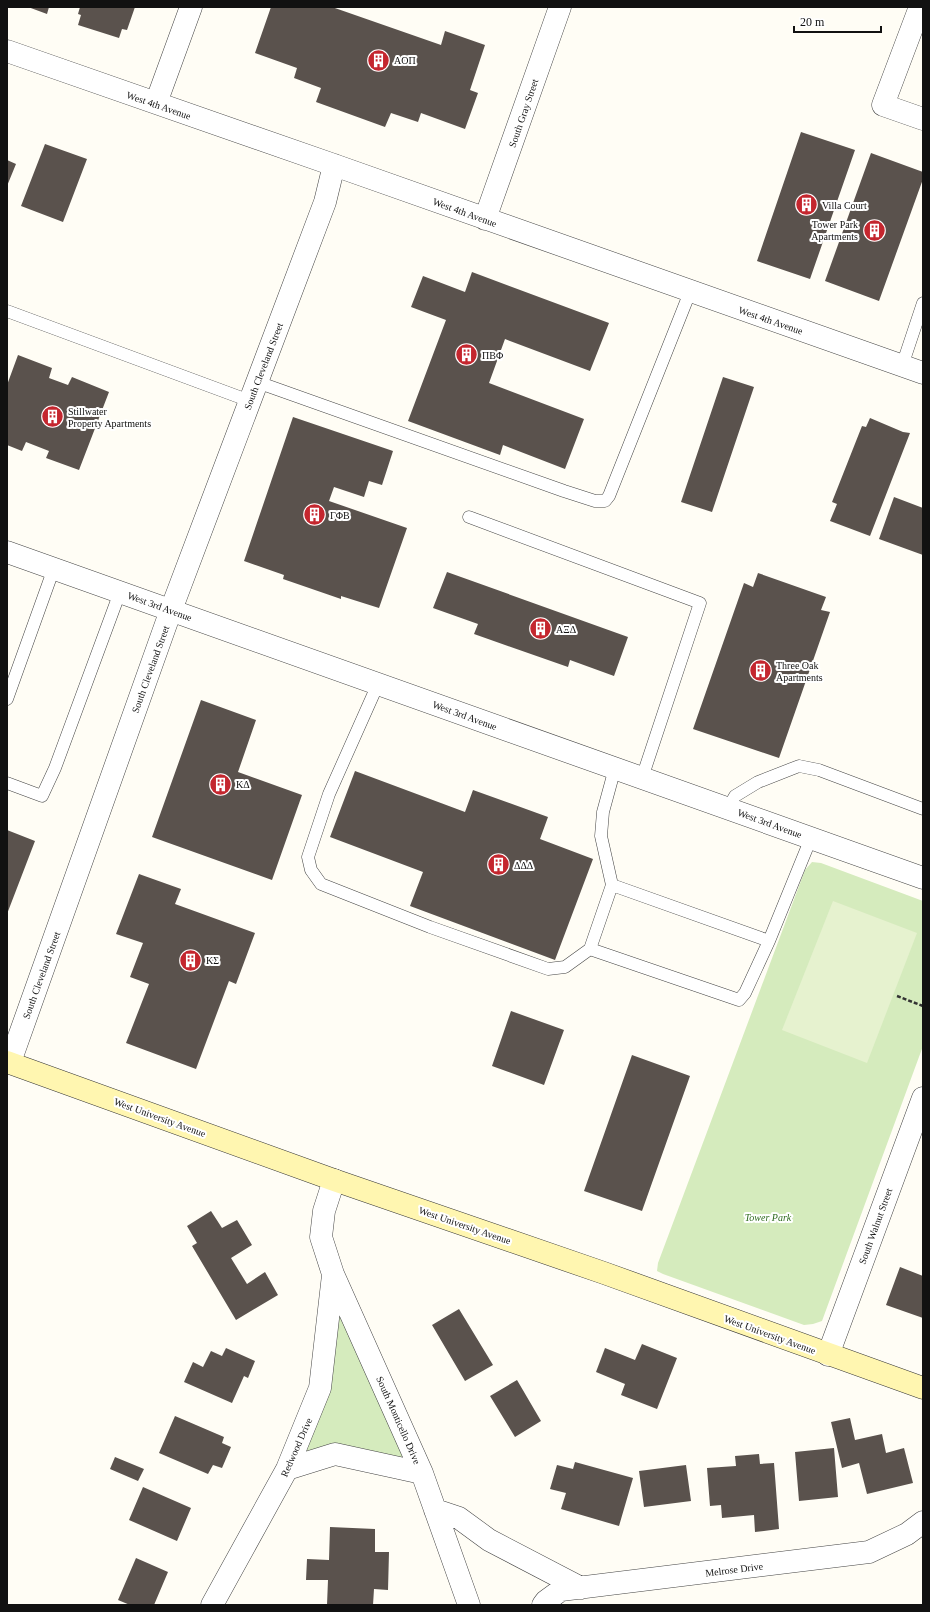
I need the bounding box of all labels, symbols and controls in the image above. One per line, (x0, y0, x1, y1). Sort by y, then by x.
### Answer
scale bar (794, 8, 881, 34)
text: 20 m (800, 15, 825, 29)
building icon: AOΠ (365, 47, 391, 73)
place label: AOΠ (394, 55, 416, 66)
street label: South Gray Street (507, 77, 540, 149)
street label: West 4th Avenue (125, 89, 193, 122)
building icon: Villa Court (793, 192, 819, 218)
street label: West 4th Avenue (431, 196, 499, 229)
place label: Villa Court (822, 200, 867, 211)
building icon: Tower Park Apartments (861, 217, 887, 243)
place label: Tower Park Apartments (811, 219, 858, 242)
street label: West 4th Avenue (737, 304, 805, 337)
street label: South Cleveland Street (242, 321, 285, 411)
building icon: ΠΒΦ (453, 342, 479, 368)
place label: ΠΒΦ (482, 350, 503, 361)
building icon: Stillwater Property Apartments (40, 404, 66, 430)
place label: Stillwater Property Apartments (68, 406, 151, 429)
building icon: ΓΦΒ (301, 502, 327, 528)
place label: ΓΦΒ (330, 510, 350, 521)
street label: West 3rd Avenue (126, 590, 194, 623)
building icon: ΑΞΔ (528, 616, 554, 642)
street label: South Cleveland Street (130, 624, 171, 714)
place label: ΑΞΔ (556, 624, 577, 635)
building icon: Three Oak Apartments (748, 658, 774, 684)
place label: Three Oak Apartments (776, 660, 823, 683)
street label: West 3rd Avenue (431, 699, 499, 732)
building icon: ΚΔ (208, 771, 234, 797)
place label: ΚΔ (236, 779, 250, 790)
street label: West 3rd Avenue (736, 807, 804, 840)
building icon: ΔΔΔ (485, 852, 511, 878)
place label: ΔΔΔ (514, 860, 534, 871)
street label: South Cleveland Street (21, 930, 62, 1020)
building icon: KΣ (178, 947, 204, 973)
place label: KΣ (206, 955, 219, 966)
street label: West University Avenue (112, 1096, 208, 1139)
street label: South Walnut Street (857, 1186, 894, 1266)
street label: West University Avenue (417, 1205, 513, 1247)
park label: Tower Park (745, 1212, 792, 1223)
street label: West University Avenue (722, 1313, 818, 1356)
street label: South Monticello Drive (374, 1375, 423, 1466)
street label: Redwood Drive (278, 1415, 315, 1478)
street label: Melrose Drive (705, 1560, 764, 1578)

